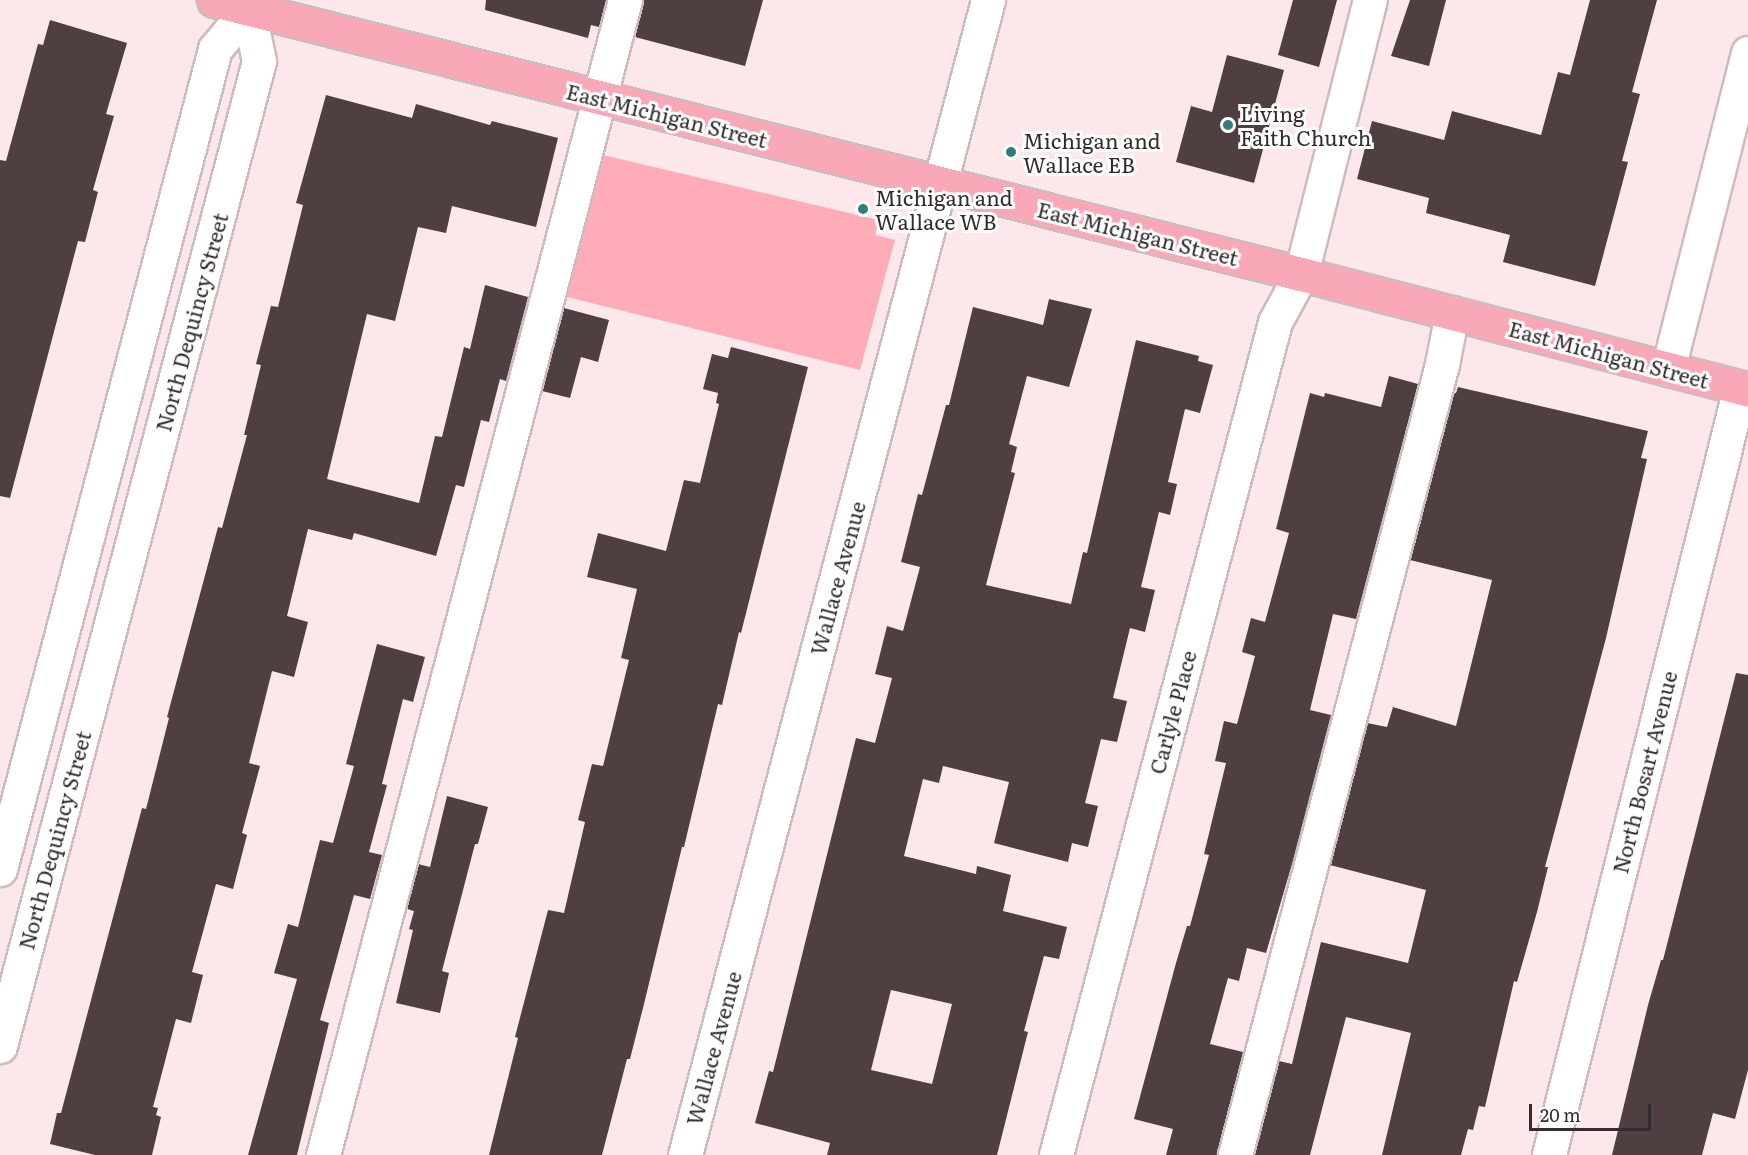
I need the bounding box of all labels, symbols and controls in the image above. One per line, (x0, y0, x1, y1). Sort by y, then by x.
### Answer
street label: East Michigan Street (564, 78, 770, 152)
place label: Living Faith Church (1240, 100, 1371, 150)
marker: Living Faith Church (1221, 118, 1235, 132)
place label: Michigan and Wallace EB (1023, 127, 1161, 177)
marker: Michigan and Wallace EB (1004, 145, 1018, 159)
place label: Michigan and Wallace WB (875, 184, 1013, 234)
street label: East Michigan Street (1035, 196, 1241, 270)
marker: Michigan and Wallace WB (856, 202, 870, 216)
street label: North Dequincy Street (150, 210, 232, 434)
street label: East Michigan Street (1506, 315, 1712, 393)
street label: Wallace Avenue (804, 498, 870, 658)
street label: Carlyle Place (1143, 647, 1201, 777)
street label: North Bosart Avenue (1607, 668, 1681, 876)
street label: North Dequincy Street (13, 728, 95, 952)
street label: Wallace Avenue (680, 968, 746, 1128)
scale bar (1532, 1092, 1654, 1130)
text: 20 m (1540, 1101, 1581, 1128)

